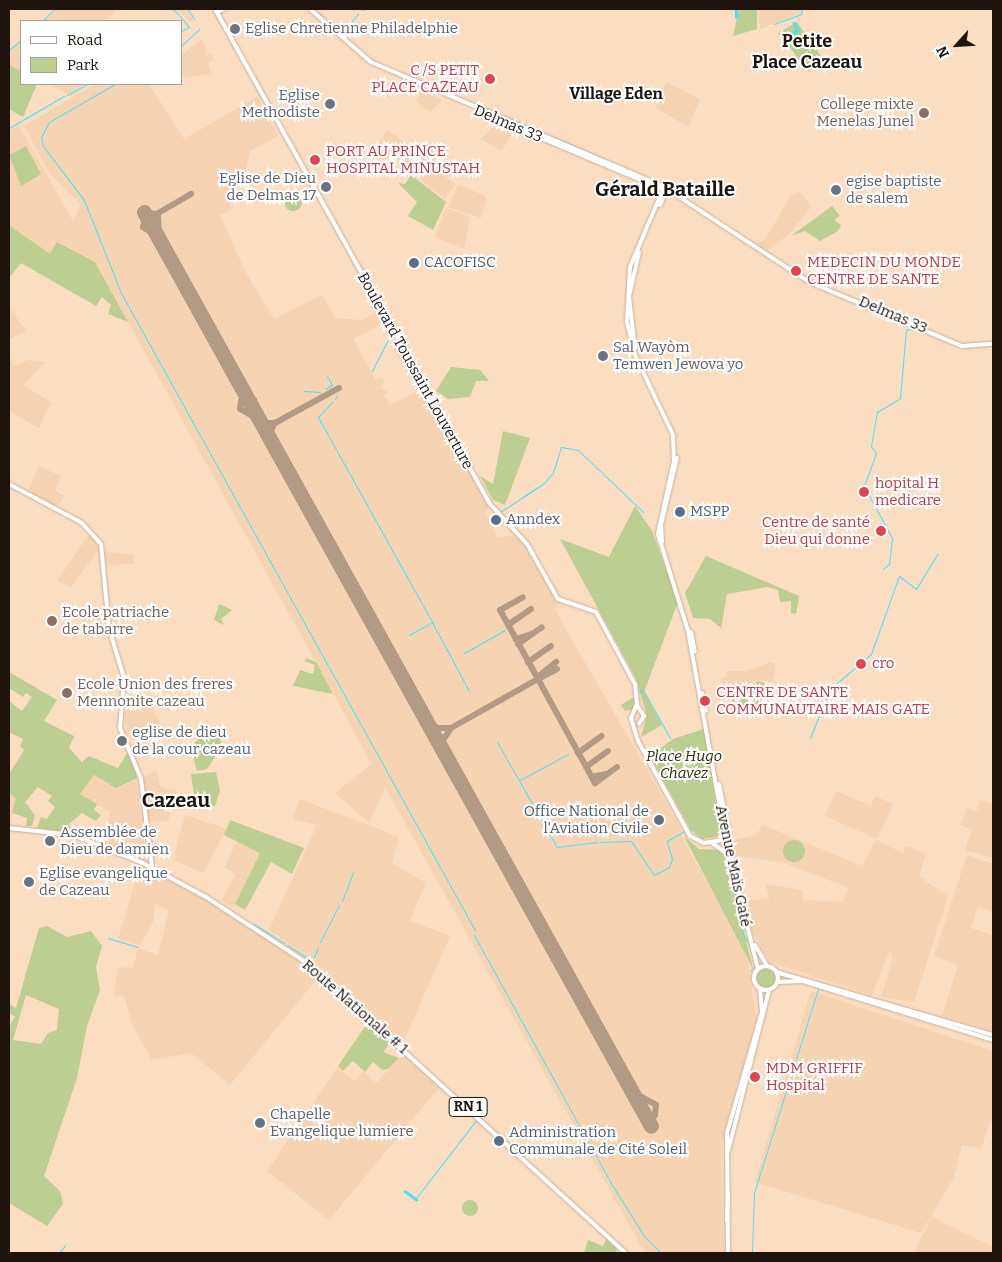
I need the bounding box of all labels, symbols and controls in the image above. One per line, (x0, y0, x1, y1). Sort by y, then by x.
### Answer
legend (20, 20, 182, 85)
place label: Eglise Chretienne Philadelphie (245, 20, 458, 38)
north arrow (932, 20, 982, 70)
marker: Eglise Chretienne Philadelphie (229, 23, 241, 35)
text: Road (67, 31, 102, 49)
district label: Petite Place Cazeau (752, 31, 862, 74)
text: N (933, 43, 953, 60)
text: Park (67, 56, 99, 74)
place label: C /S PETIT PLACE CAZEAU (371, 61, 479, 96)
marker: C /S PETIT PLACE CAZEAU (483, 72, 497, 86)
district label: Village Eden (569, 84, 663, 104)
place label: Eglise Methodiste (241, 86, 320, 121)
place label: College mixte Menelas Junel (816, 95, 914, 130)
marker: Eglise Methodiste (324, 98, 336, 110)
street label: Delmas 33 (471, 102, 545, 146)
marker: College mixte Menelas Junel (918, 107, 930, 119)
place label: PORT AU PRINCE HOSPITAL MINUSTAH (326, 142, 480, 177)
marker: PORT AU PRINCE HOSPITAL MINUSTAH (308, 153, 322, 167)
place label: Eglise de Dieu de Delmas 17 (219, 169, 316, 204)
place label: egise baptiste de salem (846, 172, 942, 207)
district label: Gérald Bataille (595, 177, 735, 201)
marker: Eglise de Dieu de Delmas 17 (320, 181, 332, 193)
marker: egise baptiste de salem (830, 184, 842, 196)
place label: MEDECIN DU MONDE CENTRE DE SANTE (807, 253, 961, 288)
place label: CACOFISC (424, 254, 496, 272)
marker: CACOFISC (408, 257, 420, 269)
marker: MEDECIN DU MONDE CENTRE DE SANTE (789, 264, 803, 278)
street label: Boulevard Toussaint Louverture (353, 270, 477, 472)
street label: Delmas 33 (856, 293, 930, 337)
place label: Sal Wayòm Temwen Jewova yo (613, 338, 743, 373)
marker: Sal Wayòm Temwen Jewova yo (597, 350, 609, 362)
place label: hopital H medicare (875, 474, 941, 509)
marker: hopital H medicare (857, 485, 871, 499)
place label: MSPP (690, 503, 729, 521)
marker: MSPP (674, 506, 686, 518)
place label: Anndex (506, 511, 560, 529)
place label: Centre de santé Dieu qui donne (762, 513, 870, 548)
marker: Anndex (490, 514, 502, 526)
marker: Centre de santé Dieu qui donne (874, 524, 888, 538)
place label: Ecole patriache de tabarre (62, 603, 169, 638)
marker: Ecole patriache de tabarre (46, 615, 58, 627)
place label: cro (872, 655, 894, 673)
marker: cro (854, 657, 868, 671)
place label: Ecole Union des freres Mennonite cazeau (77, 675, 233, 710)
place label: CENTRE DE SANTE COMMUNAUTAIRE MAIS GATE (716, 683, 930, 718)
marker: Ecole Union des freres Mennonite cazeau (61, 687, 73, 699)
marker: CENTRE DE SANTE COMMUNAUTAIRE MAIS GATE (698, 694, 712, 708)
place label: eglise de dieu de la cour cazeau (132, 723, 251, 758)
marker: eglise de dieu de la cour cazeau (116, 735, 128, 747)
park label: Place Hugo Chavez (646, 747, 722, 782)
district label: Cazeau (142, 788, 210, 812)
place label: Office National de l'Aviation Civile (524, 802, 649, 837)
street label: Avenue Maïs Gaté (711, 803, 755, 929)
marker: Office National de l'Aviation Civile (653, 814, 665, 826)
place label: Assemblée de Dieu de damien (60, 823, 169, 858)
marker: Assemblée de Dieu de damien (44, 835, 56, 847)
place label: Eglise evangelique de Cazeau (39, 864, 168, 899)
marker: Eglise evangelique de Cazeau (23, 876, 35, 888)
street label: Route Nationale # 1 (298, 956, 412, 1058)
place label: MDM GRIFFIF Hospital (766, 1059, 863, 1094)
marker: MDM GRIFFIF Hospital (748, 1070, 762, 1084)
road number: RN 1 (448, 1096, 488, 1118)
place label: Chapelle Evangelique lumiere (270, 1105, 414, 1140)
marker: Chapelle Evangelique lumiere (254, 1117, 266, 1129)
place label: Administration Communale de Cité Soleil (509, 1123, 687, 1158)
marker: Administration Communale de Cité Soleil (493, 1135, 505, 1147)

